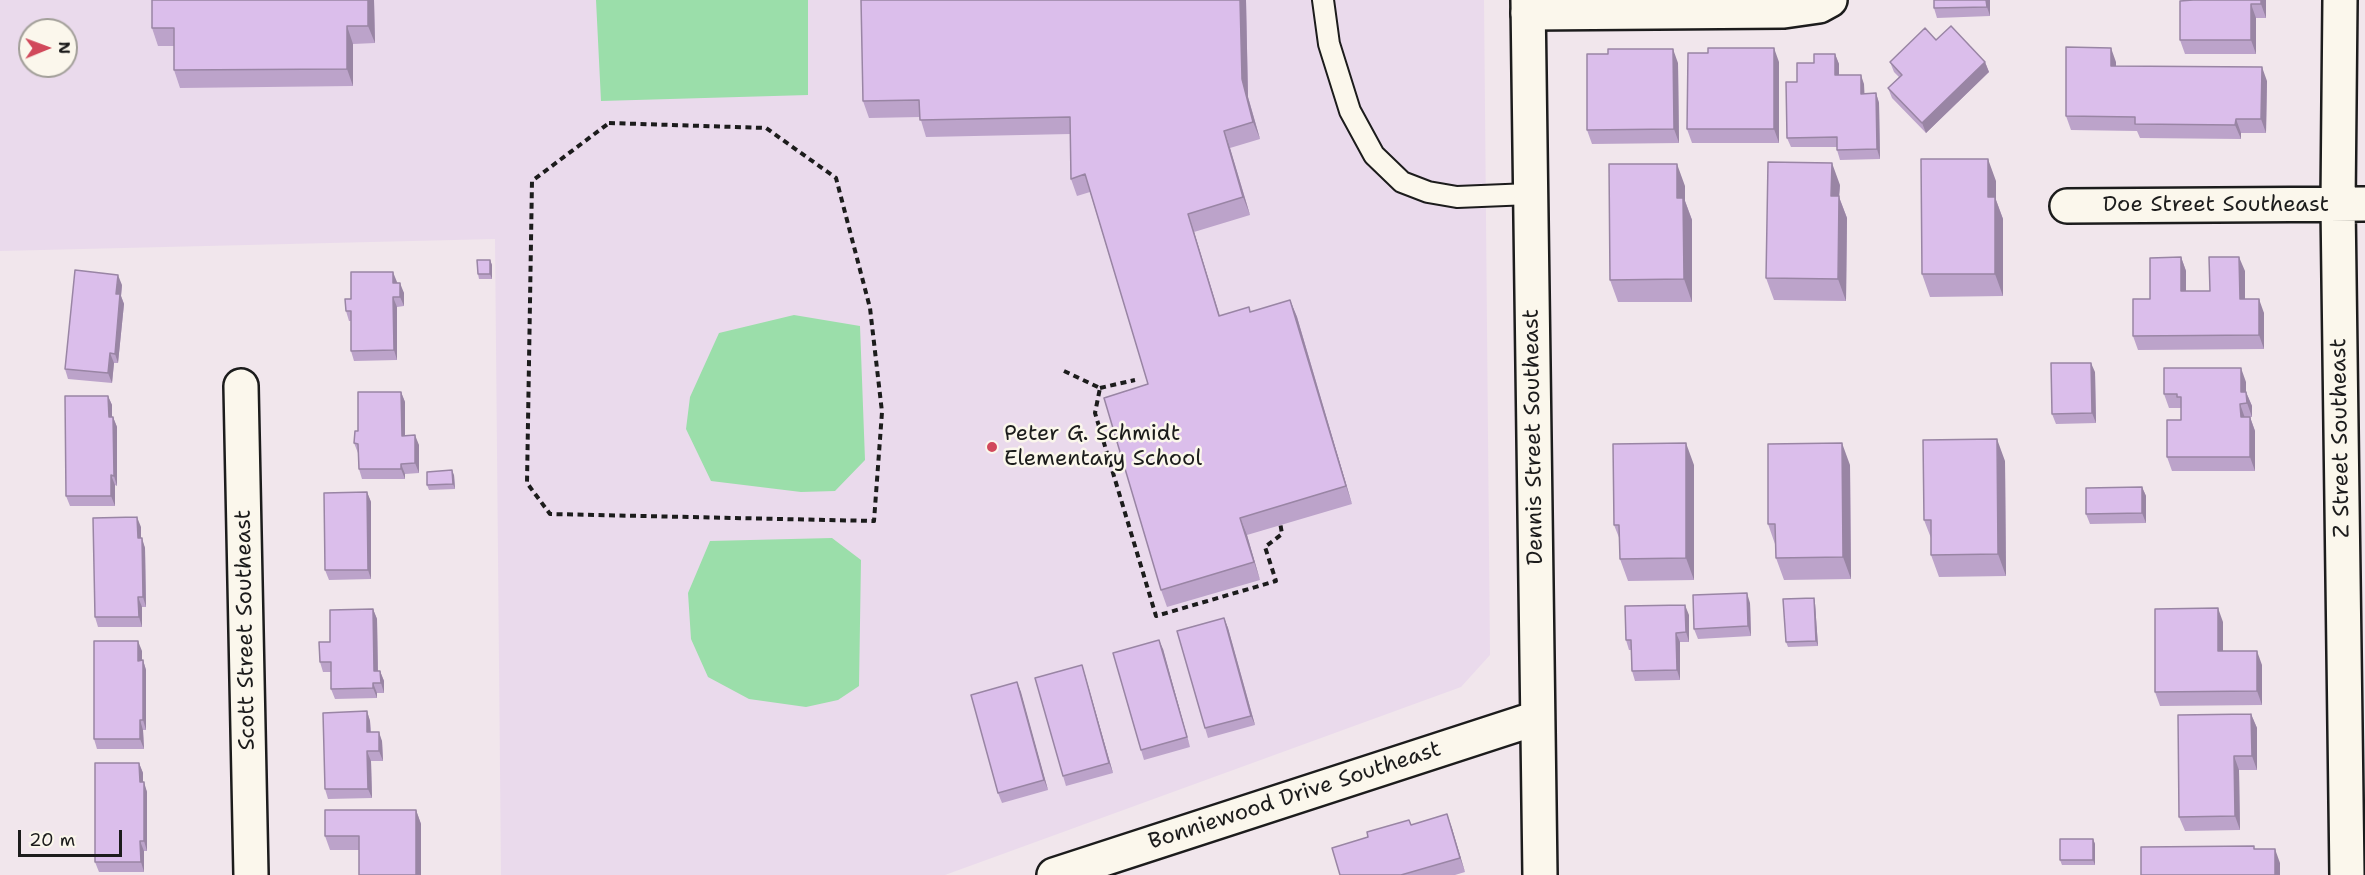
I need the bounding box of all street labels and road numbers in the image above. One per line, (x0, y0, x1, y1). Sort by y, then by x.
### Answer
street label: Doe Street Southeast (2103, 192, 2329, 218)
street label: Dennis Street Southeast (1519, 309, 1549, 565)
street label: Z Street Southeast (2326, 338, 2356, 538)
street label: Scott Street Southeast (231, 509, 261, 751)
street label: Bonniewood Drive Southeast (1145, 736, 1445, 856)

